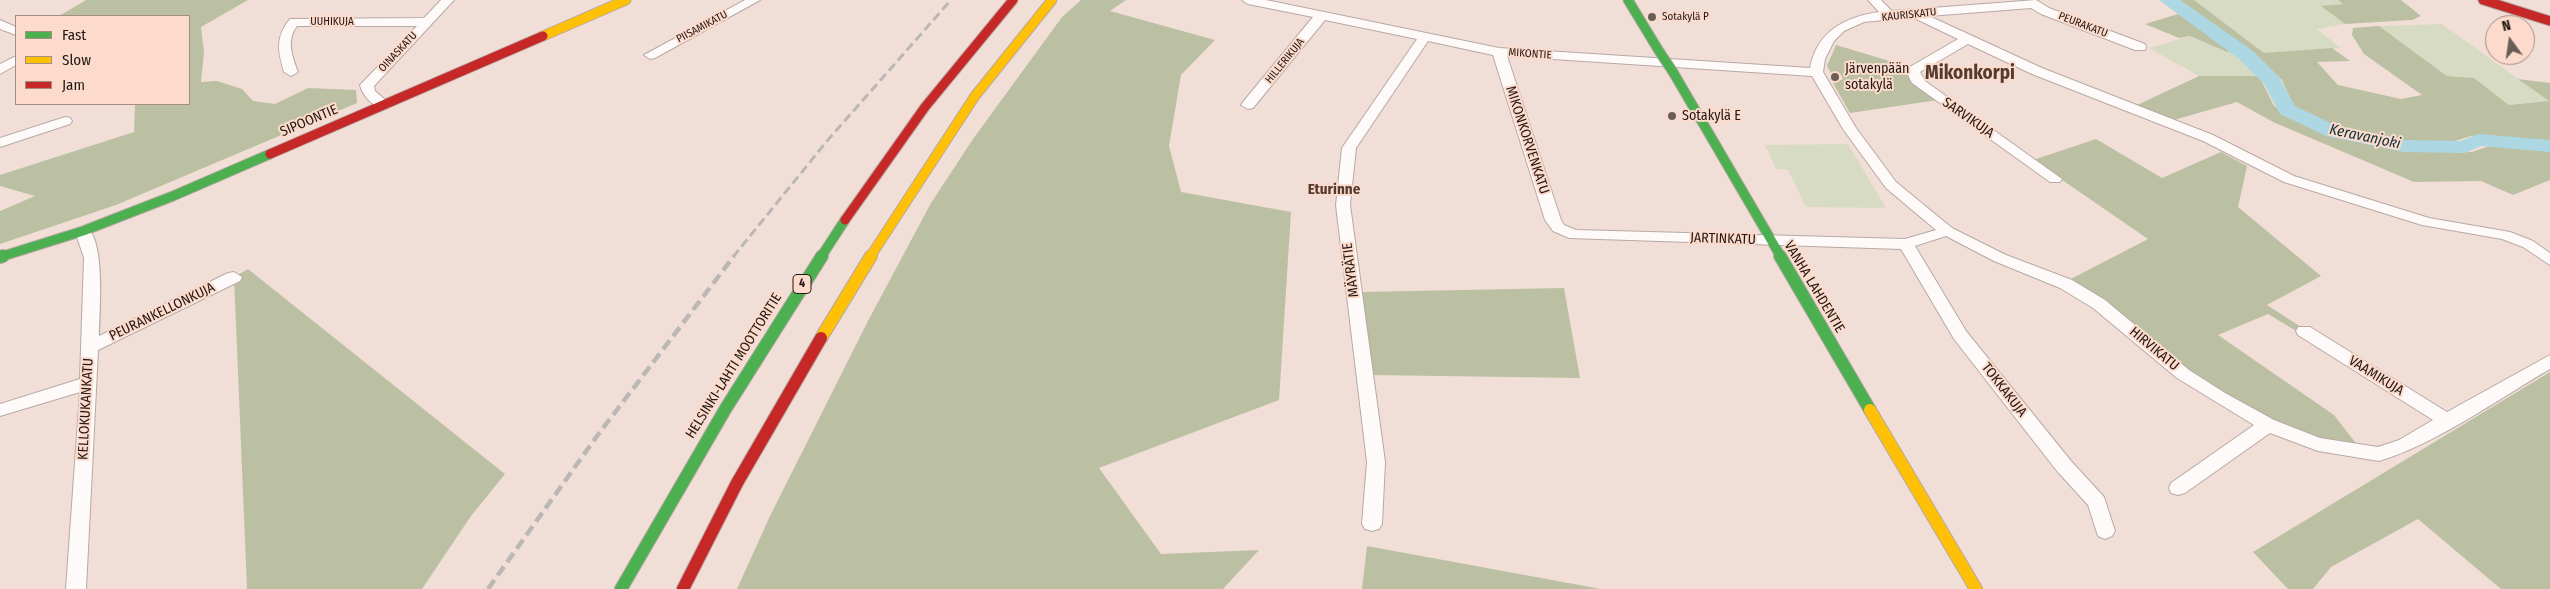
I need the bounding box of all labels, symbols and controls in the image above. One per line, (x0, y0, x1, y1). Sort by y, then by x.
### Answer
street label: KAURISKATU (1881, 6, 1937, 24)
street label: PIISAMIKATU (674, 8, 730, 46)
place label: Sotakylä P (1662, 10, 1709, 24)
street label: PEURAKATU (2056, 10, 2110, 40)
marker: Sotakylä P (1646, 11, 1658, 23)
legend (15, 15, 190, 105)
street label: UUHIKUJA (310, 15, 354, 29)
north arrow (2485, 15, 2535, 65)
text: N (2500, 17, 2513, 35)
text: Fast (62, 26, 86, 44)
street label: OINASKATU (376, 29, 420, 75)
street label: HILLERIKUJA (1263, 36, 1307, 86)
street label: MIKONTIE (1508, 46, 1552, 62)
text: Slow (62, 51, 91, 69)
place label: Järvenpään sotakylä (1845, 61, 1909, 94)
district label: Mikonkorpi (1925, 63, 2015, 85)
marker: Järvenpään sotakylä (1829, 71, 1841, 83)
text: Jam (62, 76, 85, 94)
street label: MIKONKORVENKATU (1502, 84, 1552, 196)
street label: SARVIKUJA (1939, 94, 1997, 142)
street label: SIPOONTIE (278, 101, 340, 141)
place label: Sotakylä E (1682, 108, 1741, 124)
marker: Sotakylä E (1666, 110, 1678, 122)
water label: Keravanjoki (2328, 121, 2402, 153)
district label: Eturinne (1308, 181, 1360, 199)
street label: JARTINKATU (1690, 229, 1756, 249)
street label: VANHA LAHDENTIE (1780, 238, 1848, 336)
street label: MÄYRÄTIE (1339, 242, 1363, 298)
road number: 4 (793, 274, 811, 294)
street label: PEURANKELLONKUJA (106, 279, 218, 345)
street label: HELSINKI-LAHTI MOOTTORITIE (682, 290, 786, 442)
street label: HIRVIKATU (2126, 324, 2182, 374)
street label: VAAMIKUJA (2345, 352, 2407, 400)
street label: KELLOKUKANKATU (75, 358, 97, 460)
street label: TOKKAKUJA (1978, 360, 2030, 420)

